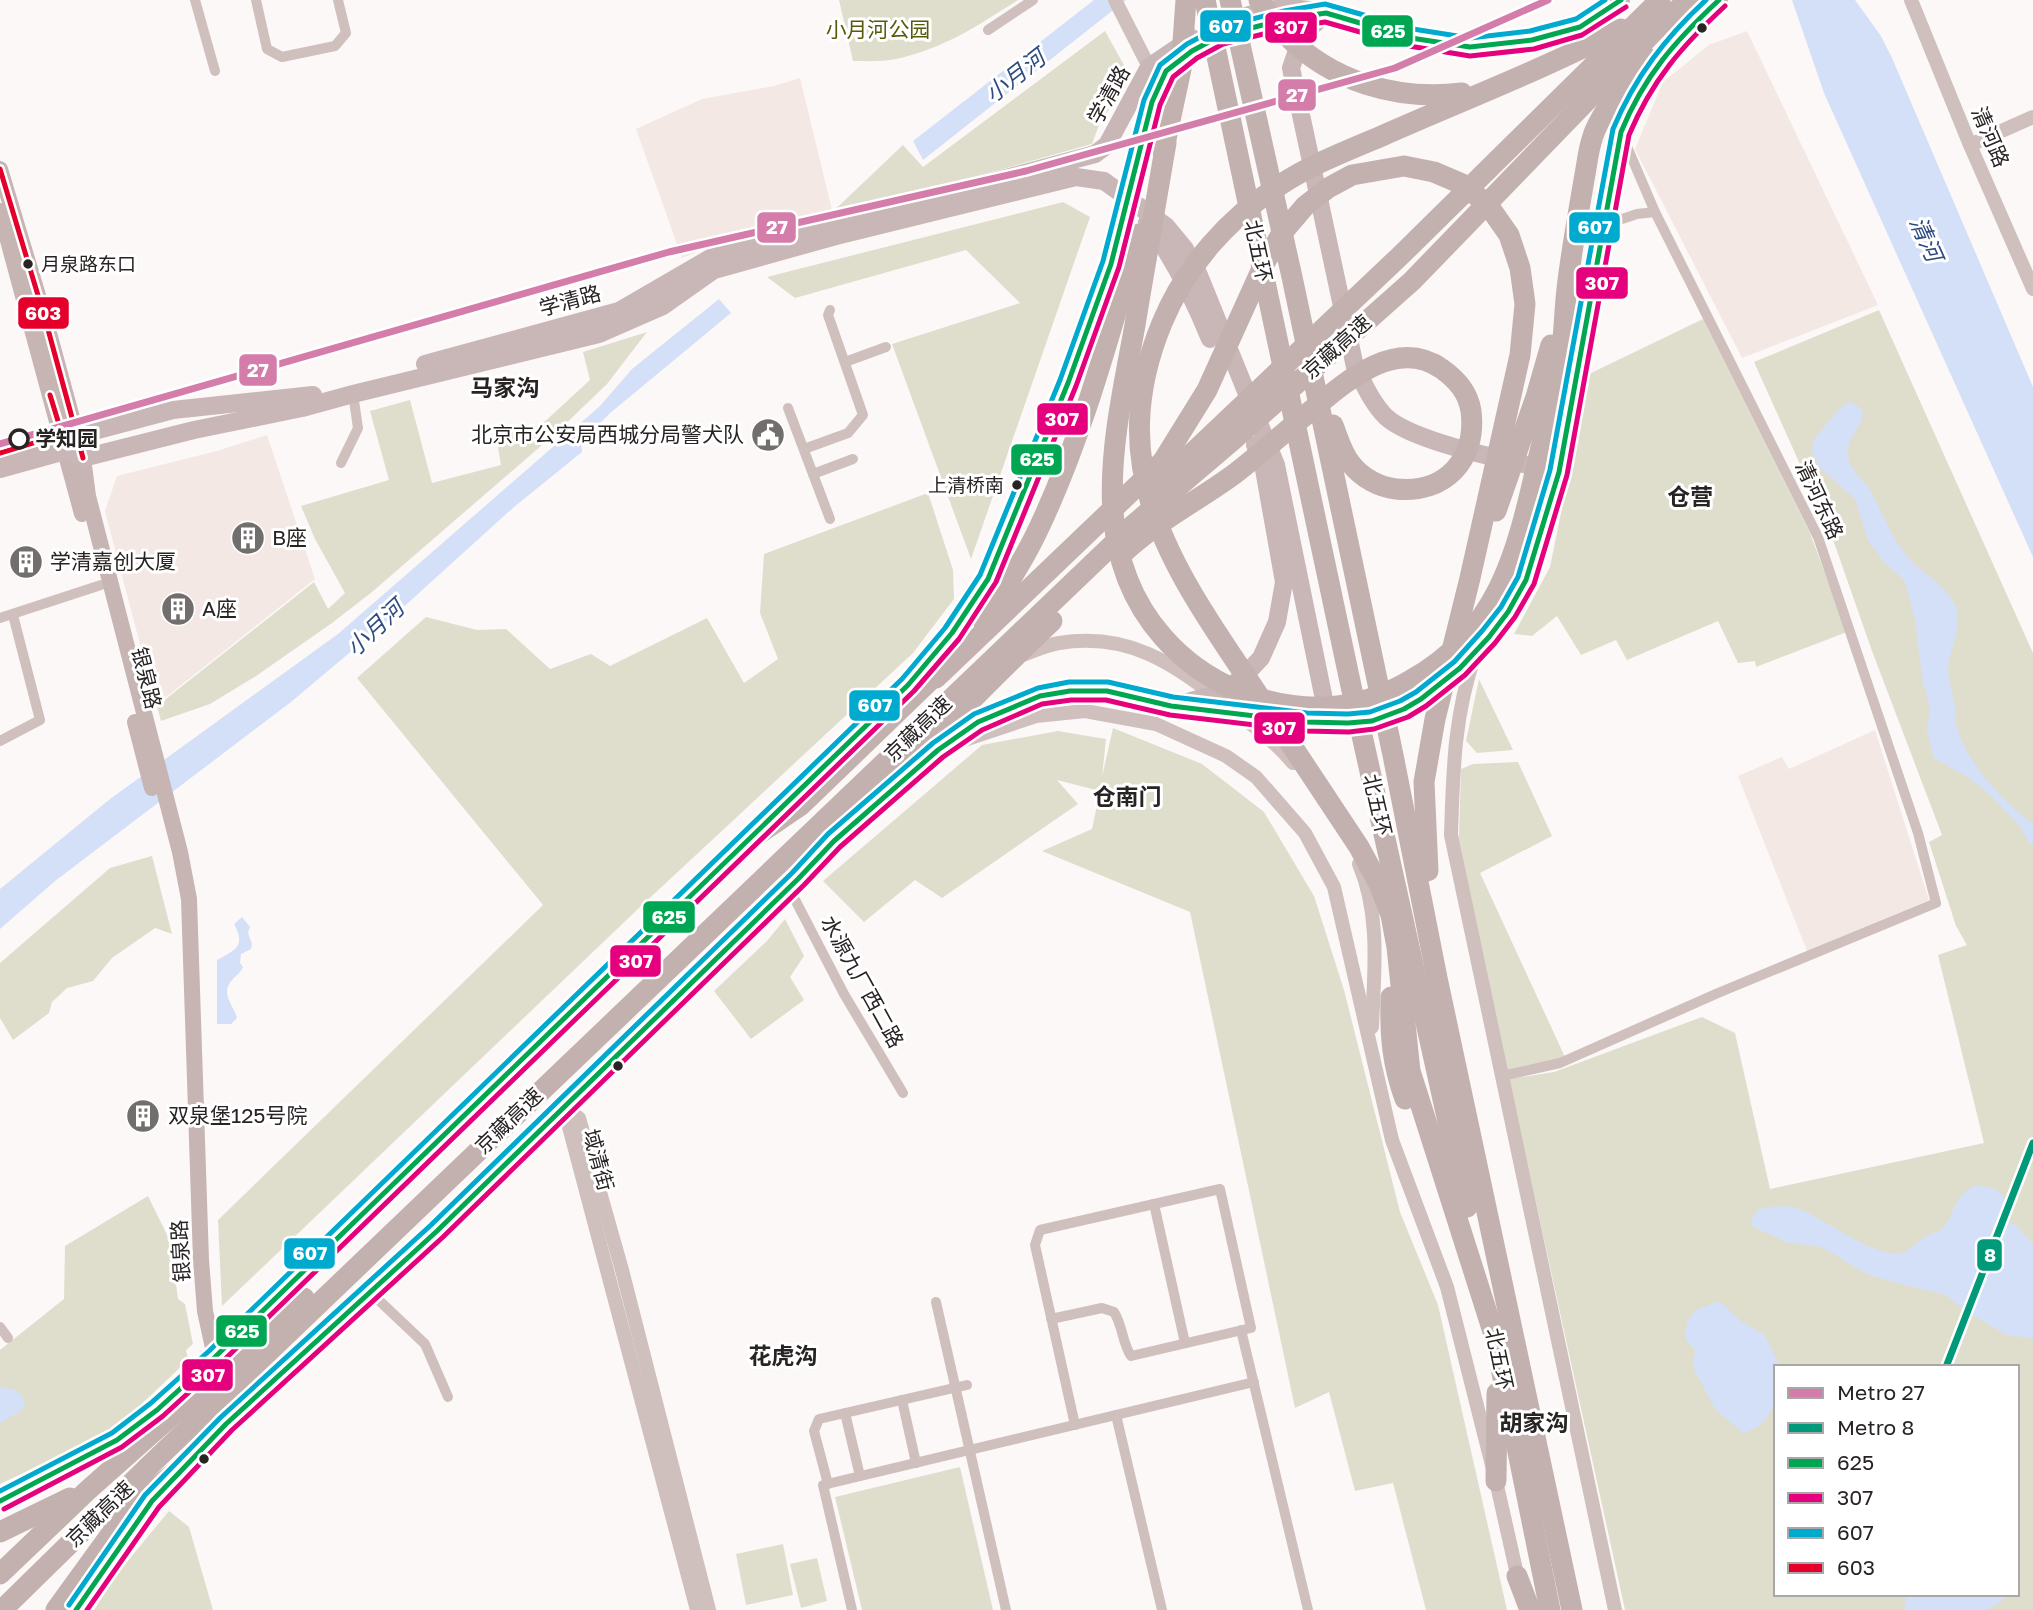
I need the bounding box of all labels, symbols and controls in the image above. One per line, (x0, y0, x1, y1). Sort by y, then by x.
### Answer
line badge: 607 (1199, 9, 1252, 43)
line badge: 307 (1264, 11, 1318, 44)
text: 607 (1209, 14, 1243, 37)
line badge: 625 (1361, 14, 1414, 48)
text: 307 (1274, 15, 1308, 38)
park label: 小月河公园 (826, 16, 931, 42)
text: 625 (1370, 19, 1406, 42)
unlabelled marker (1695, 21, 1709, 35)
water label: 小月河 (979, 40, 1053, 107)
street label: 学清路 (1081, 61, 1135, 128)
line badge: 27 (1277, 78, 1317, 112)
text: 27 (1286, 83, 1308, 106)
street label: 清河路 (1967, 103, 2015, 171)
line badge: 27 (756, 211, 797, 244)
line badge: 607 (1568, 211, 1621, 244)
water label: 清河 (1905, 212, 1951, 269)
text: 27 (766, 215, 788, 238)
text: 607 (1578, 215, 1612, 238)
street label: 北五环 (1240, 217, 1278, 284)
place label: 月泉路东口 (41, 252, 136, 275)
marker: 月泉路东口 (21, 257, 35, 271)
line badge: 307 (1575, 266, 1629, 300)
text: 307 (1585, 271, 1619, 294)
street label: 学清路 (536, 279, 604, 321)
line badge: 603 (17, 296, 70, 330)
text: 603 (25, 301, 61, 324)
street label: 京藏高速 (1296, 308, 1376, 384)
line badge: 27 (238, 353, 278, 387)
text: 27 (247, 358, 269, 381)
district label: 马家沟 (471, 373, 540, 401)
line badge: 307 (1036, 402, 1089, 436)
text: 307 (1045, 407, 1079, 430)
public building icon: 北京市公安局西城分局警犬队 (749, 416, 787, 454)
place label: 北京市公安局西城分局警犬队 (471, 421, 744, 447)
place label: 学知园 (35, 425, 98, 451)
marker: 学知园 (9, 429, 29, 449)
line badge: 625 (1010, 443, 1063, 476)
text: 625 (1019, 447, 1055, 470)
street label: 清河东路 (1790, 456, 1849, 543)
place label: 上清桥南 (928, 473, 1004, 496)
marker: 上清桥南 (1010, 478, 1024, 492)
district label: 仓营 (1667, 482, 1713, 510)
building icon: B座 (229, 519, 267, 557)
place label: B座 (272, 524, 307, 550)
building icon: 学清嘉创大厦 (7, 543, 45, 581)
place label: 学清嘉创大厦 (50, 548, 176, 574)
building icon: A座 (159, 590, 197, 628)
water label: 小月河 (340, 591, 412, 661)
place label: A座 (202, 595, 237, 621)
street label: 银泉路 (127, 644, 167, 711)
line badge: 607 (848, 689, 901, 722)
street label: 京藏高速 (878, 690, 957, 767)
text: 607 (858, 693, 892, 716)
line badge: 307 (1253, 711, 1306, 745)
text: 307 (1262, 716, 1296, 739)
street label: 北五环 (1358, 771, 1398, 838)
district label: 仓南门 (1093, 782, 1162, 810)
line badge: 625 (642, 900, 696, 934)
text: 625 (651, 905, 687, 928)
street label: 水源九厂西二路 (816, 911, 910, 1052)
line badge: 307 (609, 944, 662, 978)
text: 307 (619, 949, 653, 972)
unlabelled marker (611, 1059, 625, 1073)
street label: 京藏高速 (469, 1082, 548, 1159)
building icon: 双泉堡125号院 (124, 1097, 162, 1135)
place label: 双泉堡125号院 (168, 1102, 308, 1128)
street label: 域清街 (578, 1126, 620, 1194)
street label: 银泉路 (165, 1219, 195, 1283)
line badge: 607 (283, 1237, 336, 1270)
line badge: 8 (1976, 1238, 2003, 1272)
text: 607 (293, 1241, 327, 1264)
text: 8 (1984, 1243, 1996, 1266)
line badge: 625 (215, 1314, 268, 1348)
text: 625 (224, 1319, 260, 1342)
street label: 北五环 (1481, 1325, 1519, 1392)
district label: 花虎沟 (749, 1341, 818, 1369)
line badge: 307 (181, 1358, 234, 1392)
text: 307 (191, 1363, 225, 1386)
legend (1774, 1365, 2019, 1596)
text: Metro 27 (1837, 1379, 1925, 1405)
district label: 胡家沟 (1500, 1408, 1569, 1436)
text: Metro 8 (1837, 1414, 1914, 1440)
text: 625 (1837, 1449, 1874, 1475)
unlabelled marker (197, 1452, 211, 1466)
street label: 京藏高速 (60, 1475, 139, 1552)
text: 307 (1837, 1484, 1873, 1510)
text: 607 (1837, 1519, 1874, 1545)
text: 603 (1837, 1554, 1875, 1580)

